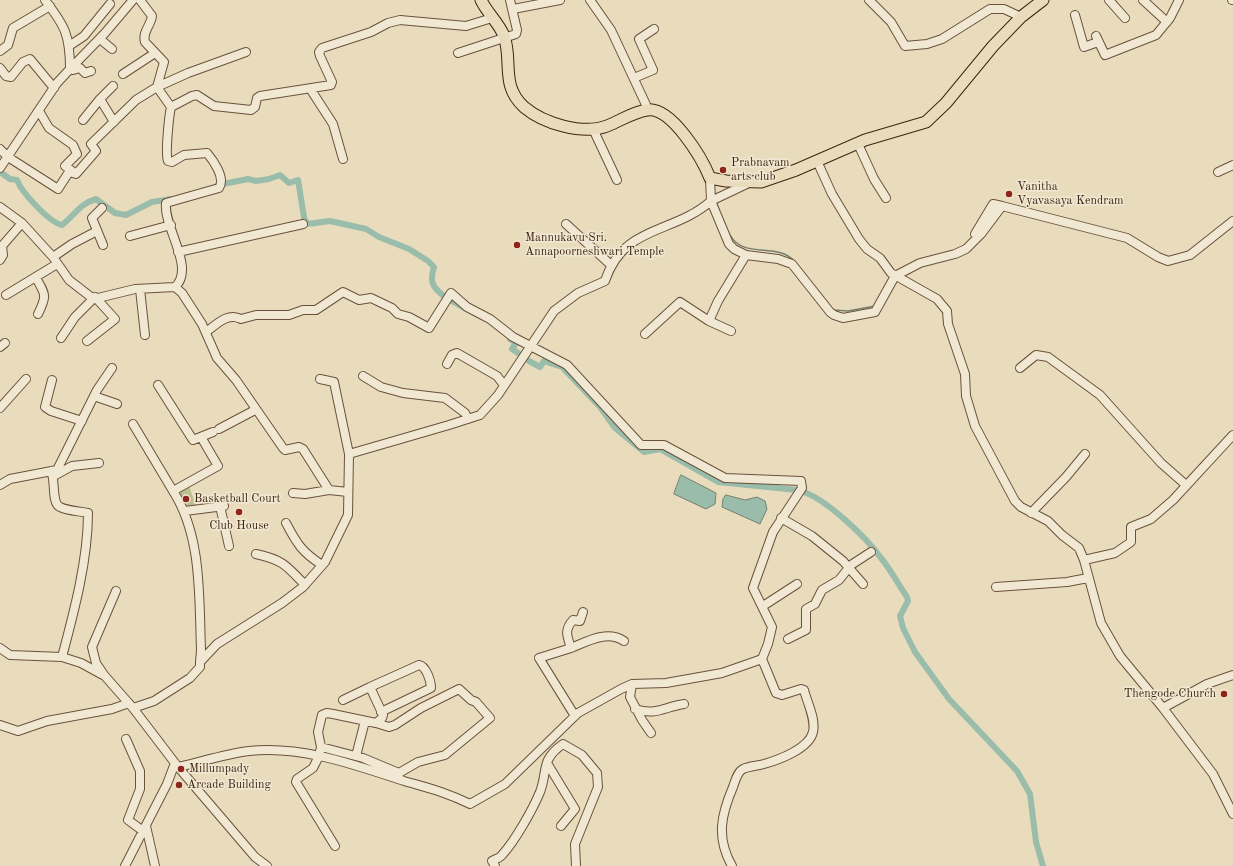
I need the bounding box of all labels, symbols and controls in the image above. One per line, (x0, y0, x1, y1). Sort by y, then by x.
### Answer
place label: Prabnavam arts club (731, 156, 790, 184)
marker: Prabnavam arts club (718, 165, 728, 175)
place label: Vanitha Vyavasaya Kendram (1017, 180, 1124, 208)
marker: Vanitha Vyavasaya Kendram (1004, 189, 1014, 199)
place label: Mannukavu Sri. Annapoorneshwari Temple (525, 231, 664, 259)
marker: Mannukavu Sri. Annapoorneshwari Temple (512, 240, 522, 250)
place label: Basketball Court (194, 492, 281, 506)
marker: Basketball Court (181, 494, 191, 504)
marker: Club House (234, 507, 244, 517)
place label: Club House (209, 519, 269, 533)
place label: Thengode Church (1124, 687, 1216, 701)
marker: Thengode Church (1219, 689, 1229, 699)
place label: Millumpady (189, 762, 249, 776)
marker: Millumpady (176, 764, 186, 774)
place label: Arcade Building (187, 778, 271, 792)
marker: Arcade Building (174, 780, 184, 790)

